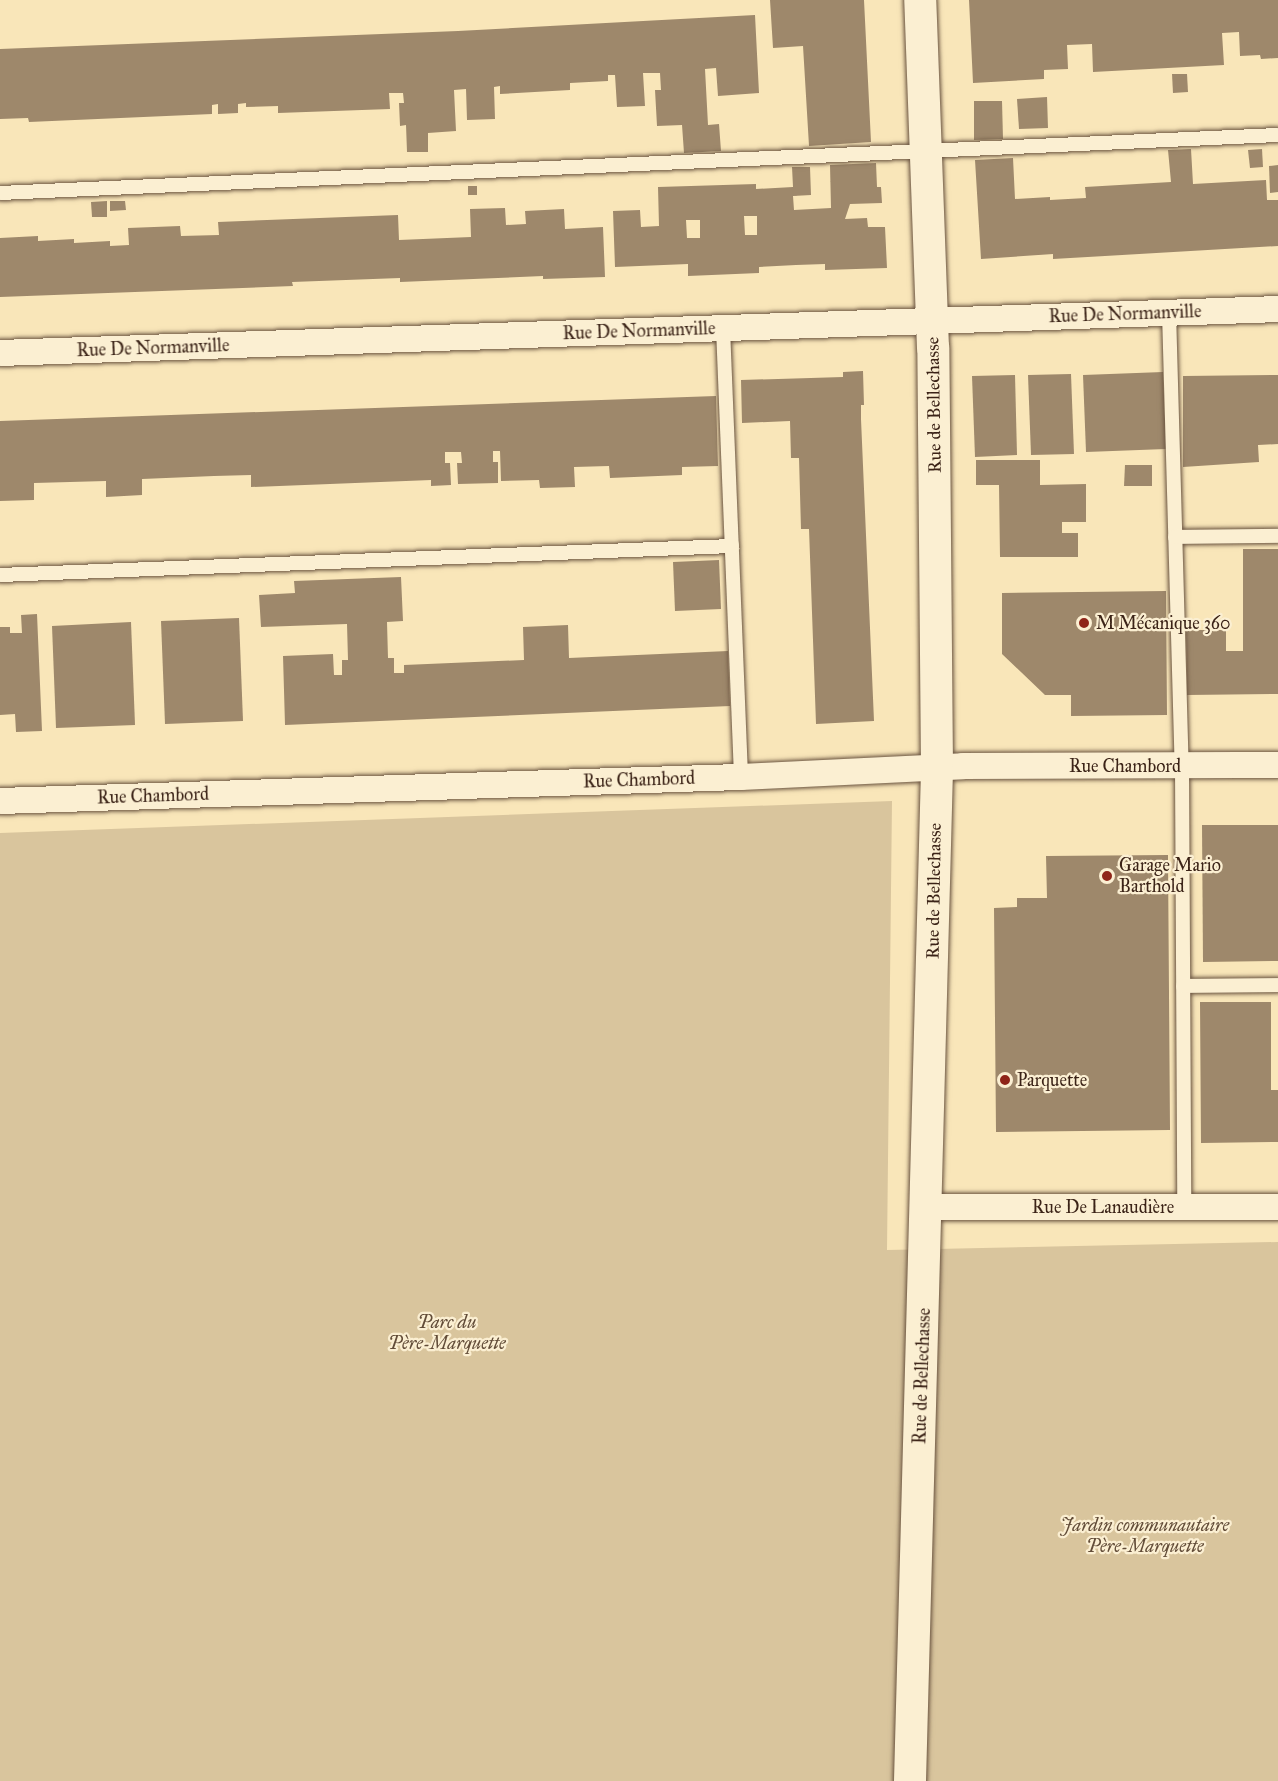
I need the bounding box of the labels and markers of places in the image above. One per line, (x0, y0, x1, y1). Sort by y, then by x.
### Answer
place label: M Mécanique 360 (1096, 612, 1231, 634)
marker: M Mécanique 360 (1077, 616, 1091, 630)
place label: Garage Mario Barthold (1119, 855, 1221, 898)
marker: Garage Mario Barthold (1100, 869, 1114, 883)
place label: Parquette (1017, 1069, 1087, 1091)
marker: Parquette (998, 1073, 1012, 1087)

